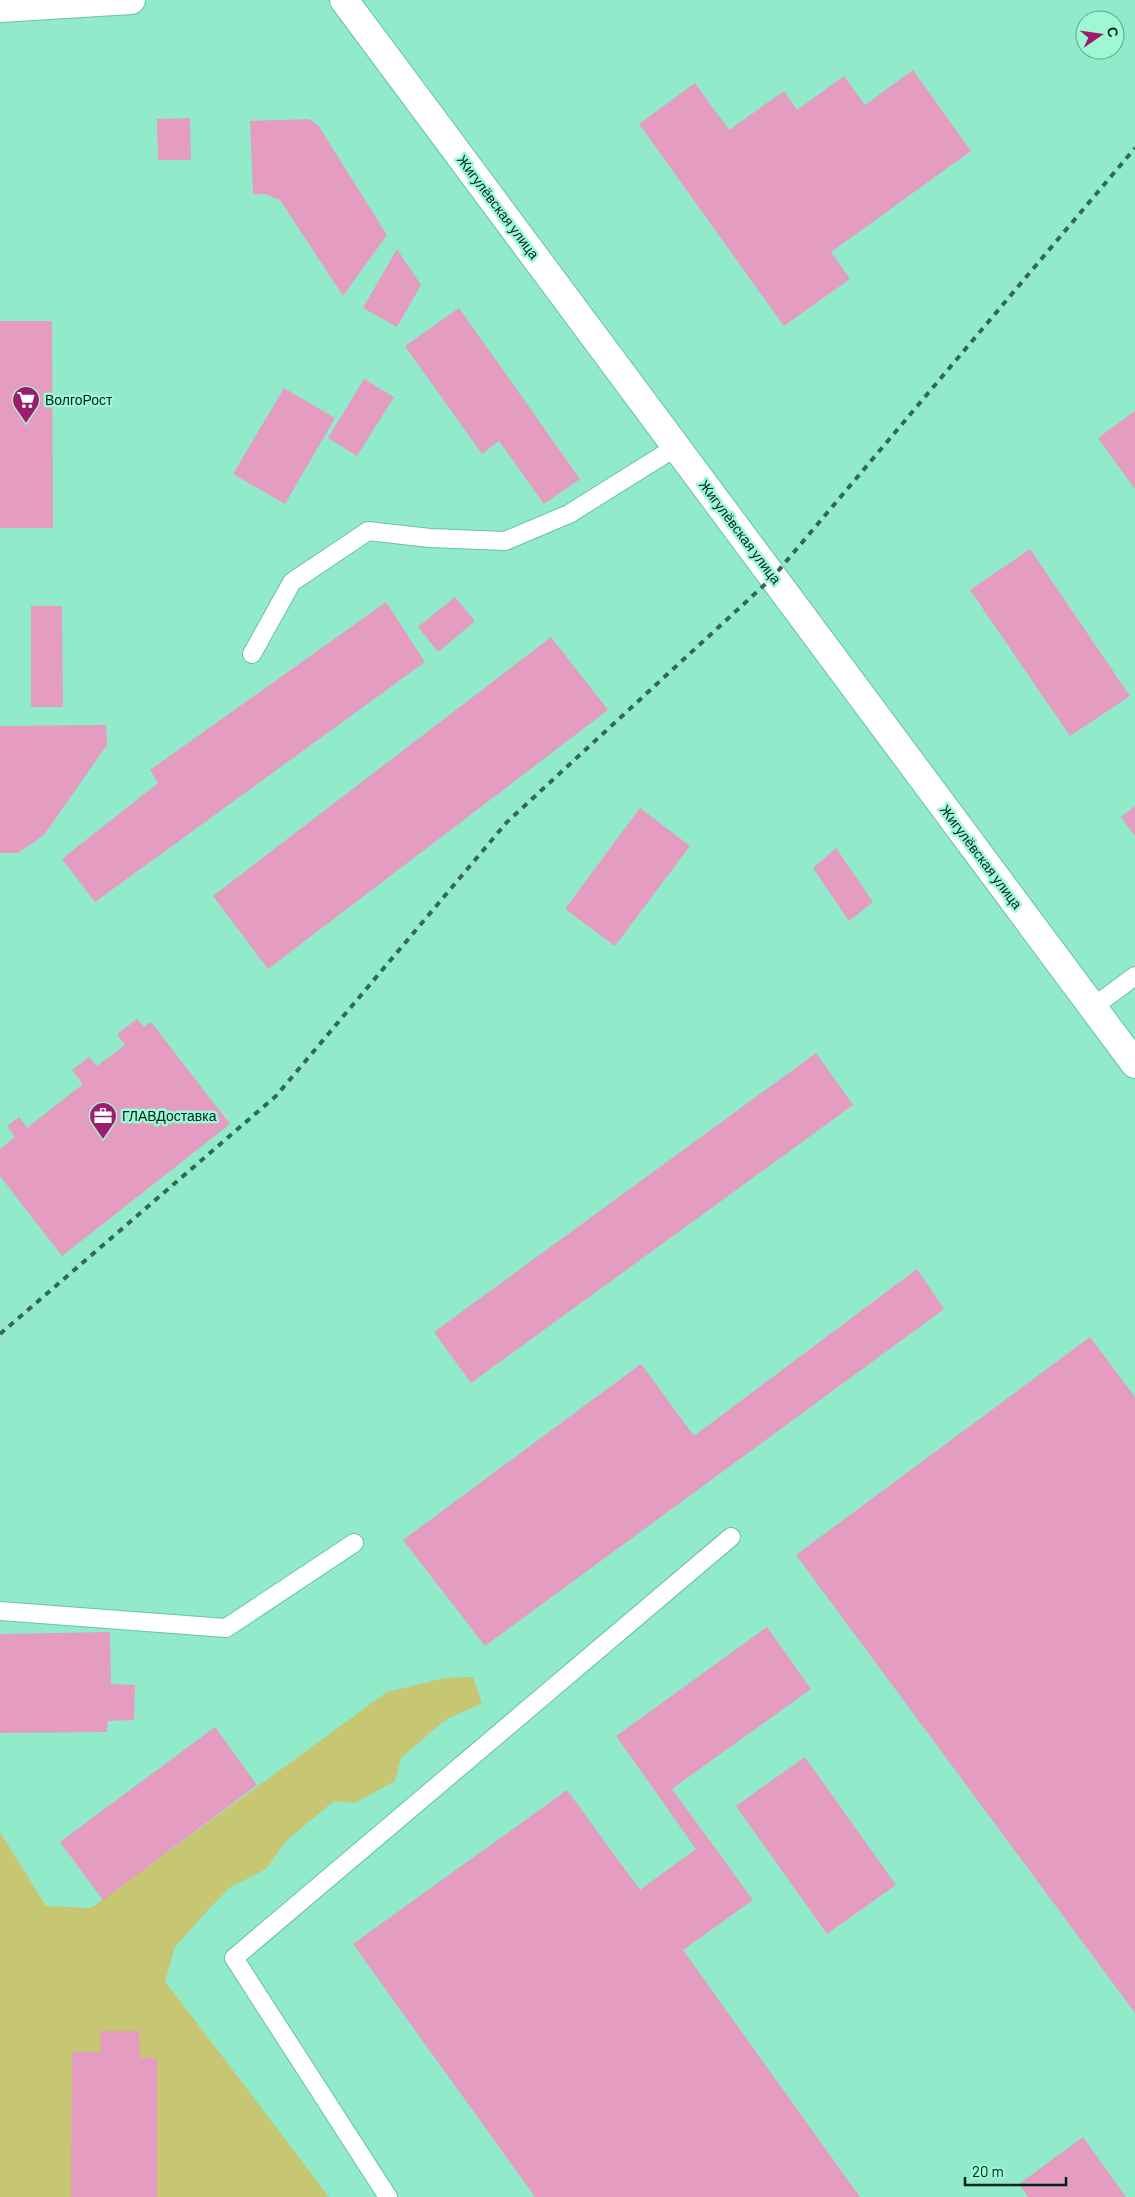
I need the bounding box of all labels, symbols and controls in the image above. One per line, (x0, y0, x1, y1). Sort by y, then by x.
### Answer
north arrow (1075, 10, 1125, 60)
text: С (1104, 25, 1123, 39)
street label: Жигулёвская улица (454, 151, 543, 262)
supermarket icon: ВолгоРост (11, 385, 41, 424)
place label: ВолгоРост (45, 391, 113, 408)
street label: Жигулёвская улица (696, 476, 785, 587)
street label: Жигулёвская улица (937, 801, 1026, 912)
office icon: ГЛАВДоставка (88, 1101, 118, 1140)
place label: ГЛАВДоставка (122, 1107, 217, 1124)
scale bar (965, 2154, 1066, 2186)
text: 20 m (972, 2162, 1004, 2180)

